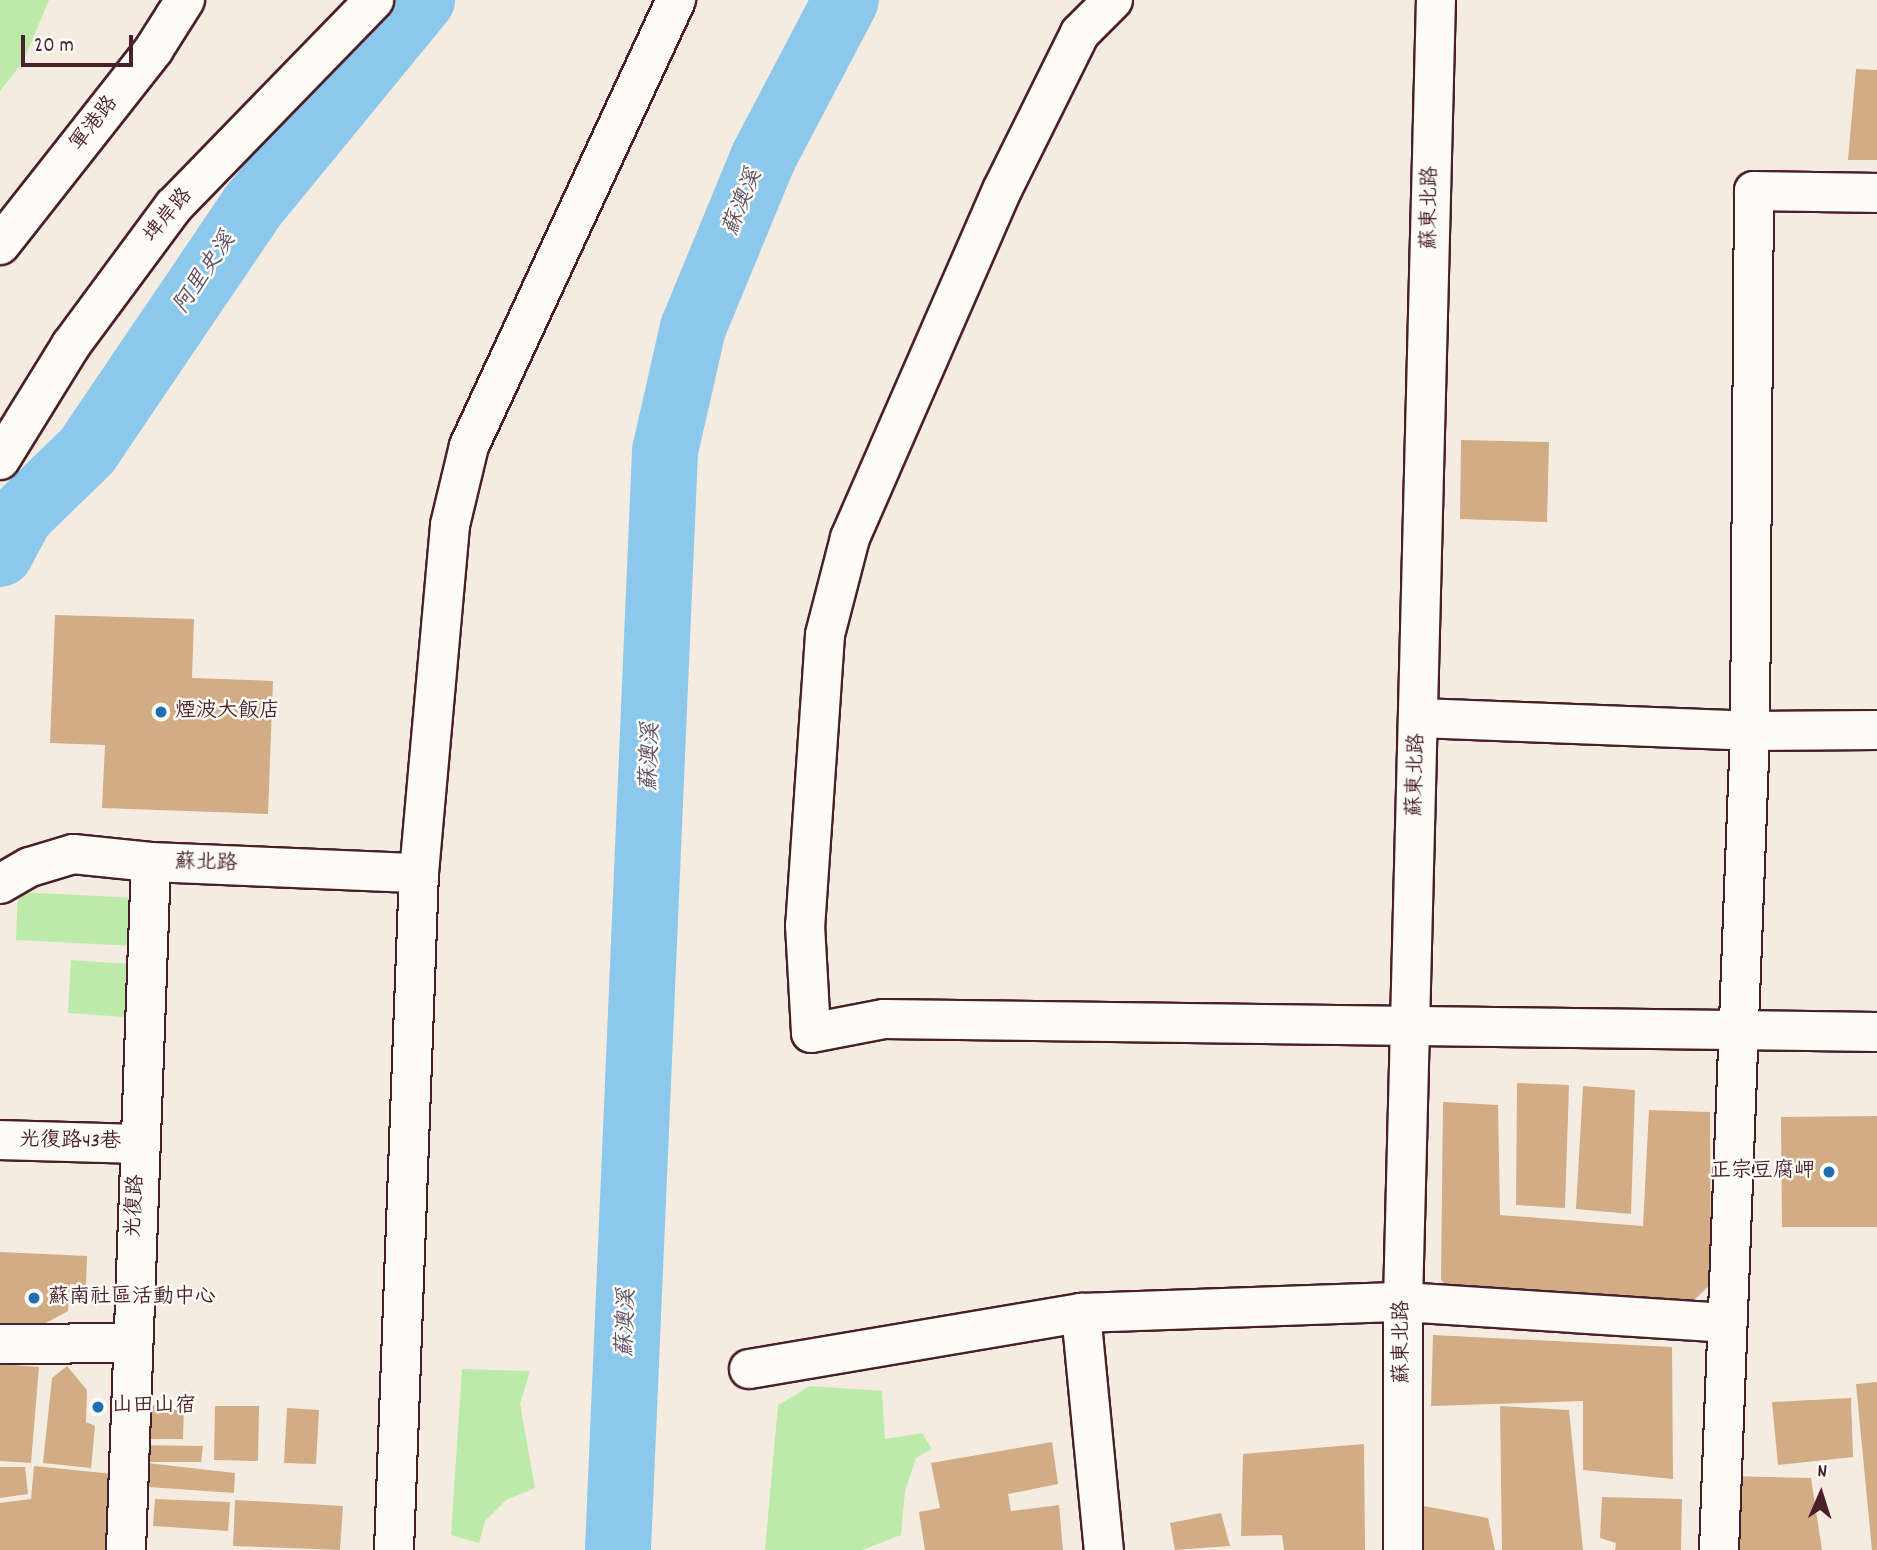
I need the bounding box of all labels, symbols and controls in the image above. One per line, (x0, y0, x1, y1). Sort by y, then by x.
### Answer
scale bar (24, 21, 136, 65)
text: 20 m (34, 32, 74, 62)
street label: 軍港路 (66, 91, 124, 157)
water label: 蘇澳溪 (718, 166, 770, 240)
street label: 蘇東北路 (1418, 166, 1444, 250)
street label: 埤岸路 (139, 184, 199, 248)
water label: 阿里史溪 (169, 228, 243, 320)
place label: 煙波大飯店 (175, 699, 280, 725)
marker: 煙波大飯店 (153, 704, 169, 720)
water label: 蘇澳溪 (637, 722, 667, 792)
street label: 蘇東北路 (1403, 733, 1431, 817)
street label: 蘇北路 (174, 850, 238, 878)
street label: 光復路43巷 (19, 1129, 121, 1155)
place label: 正宗豆腐岬 (1710, 1159, 1815, 1185)
marker: 正宗豆腐岬 (1821, 1164, 1837, 1180)
street label: 光復路 (122, 1174, 150, 1238)
place label: 蘇南社區活動中心 (48, 1285, 216, 1311)
water label: 蘇澳溪 (613, 1288, 643, 1358)
marker: 蘇南社區活動中心 (26, 1290, 42, 1306)
street label: 蘇東北路 (1390, 1300, 1416, 1384)
place label: 山田山宿 (112, 1394, 196, 1420)
marker: 山田山宿 (90, 1399, 106, 1415)
north arrow (1786, 1459, 1856, 1529)
text: N (1817, 1459, 1828, 1486)

